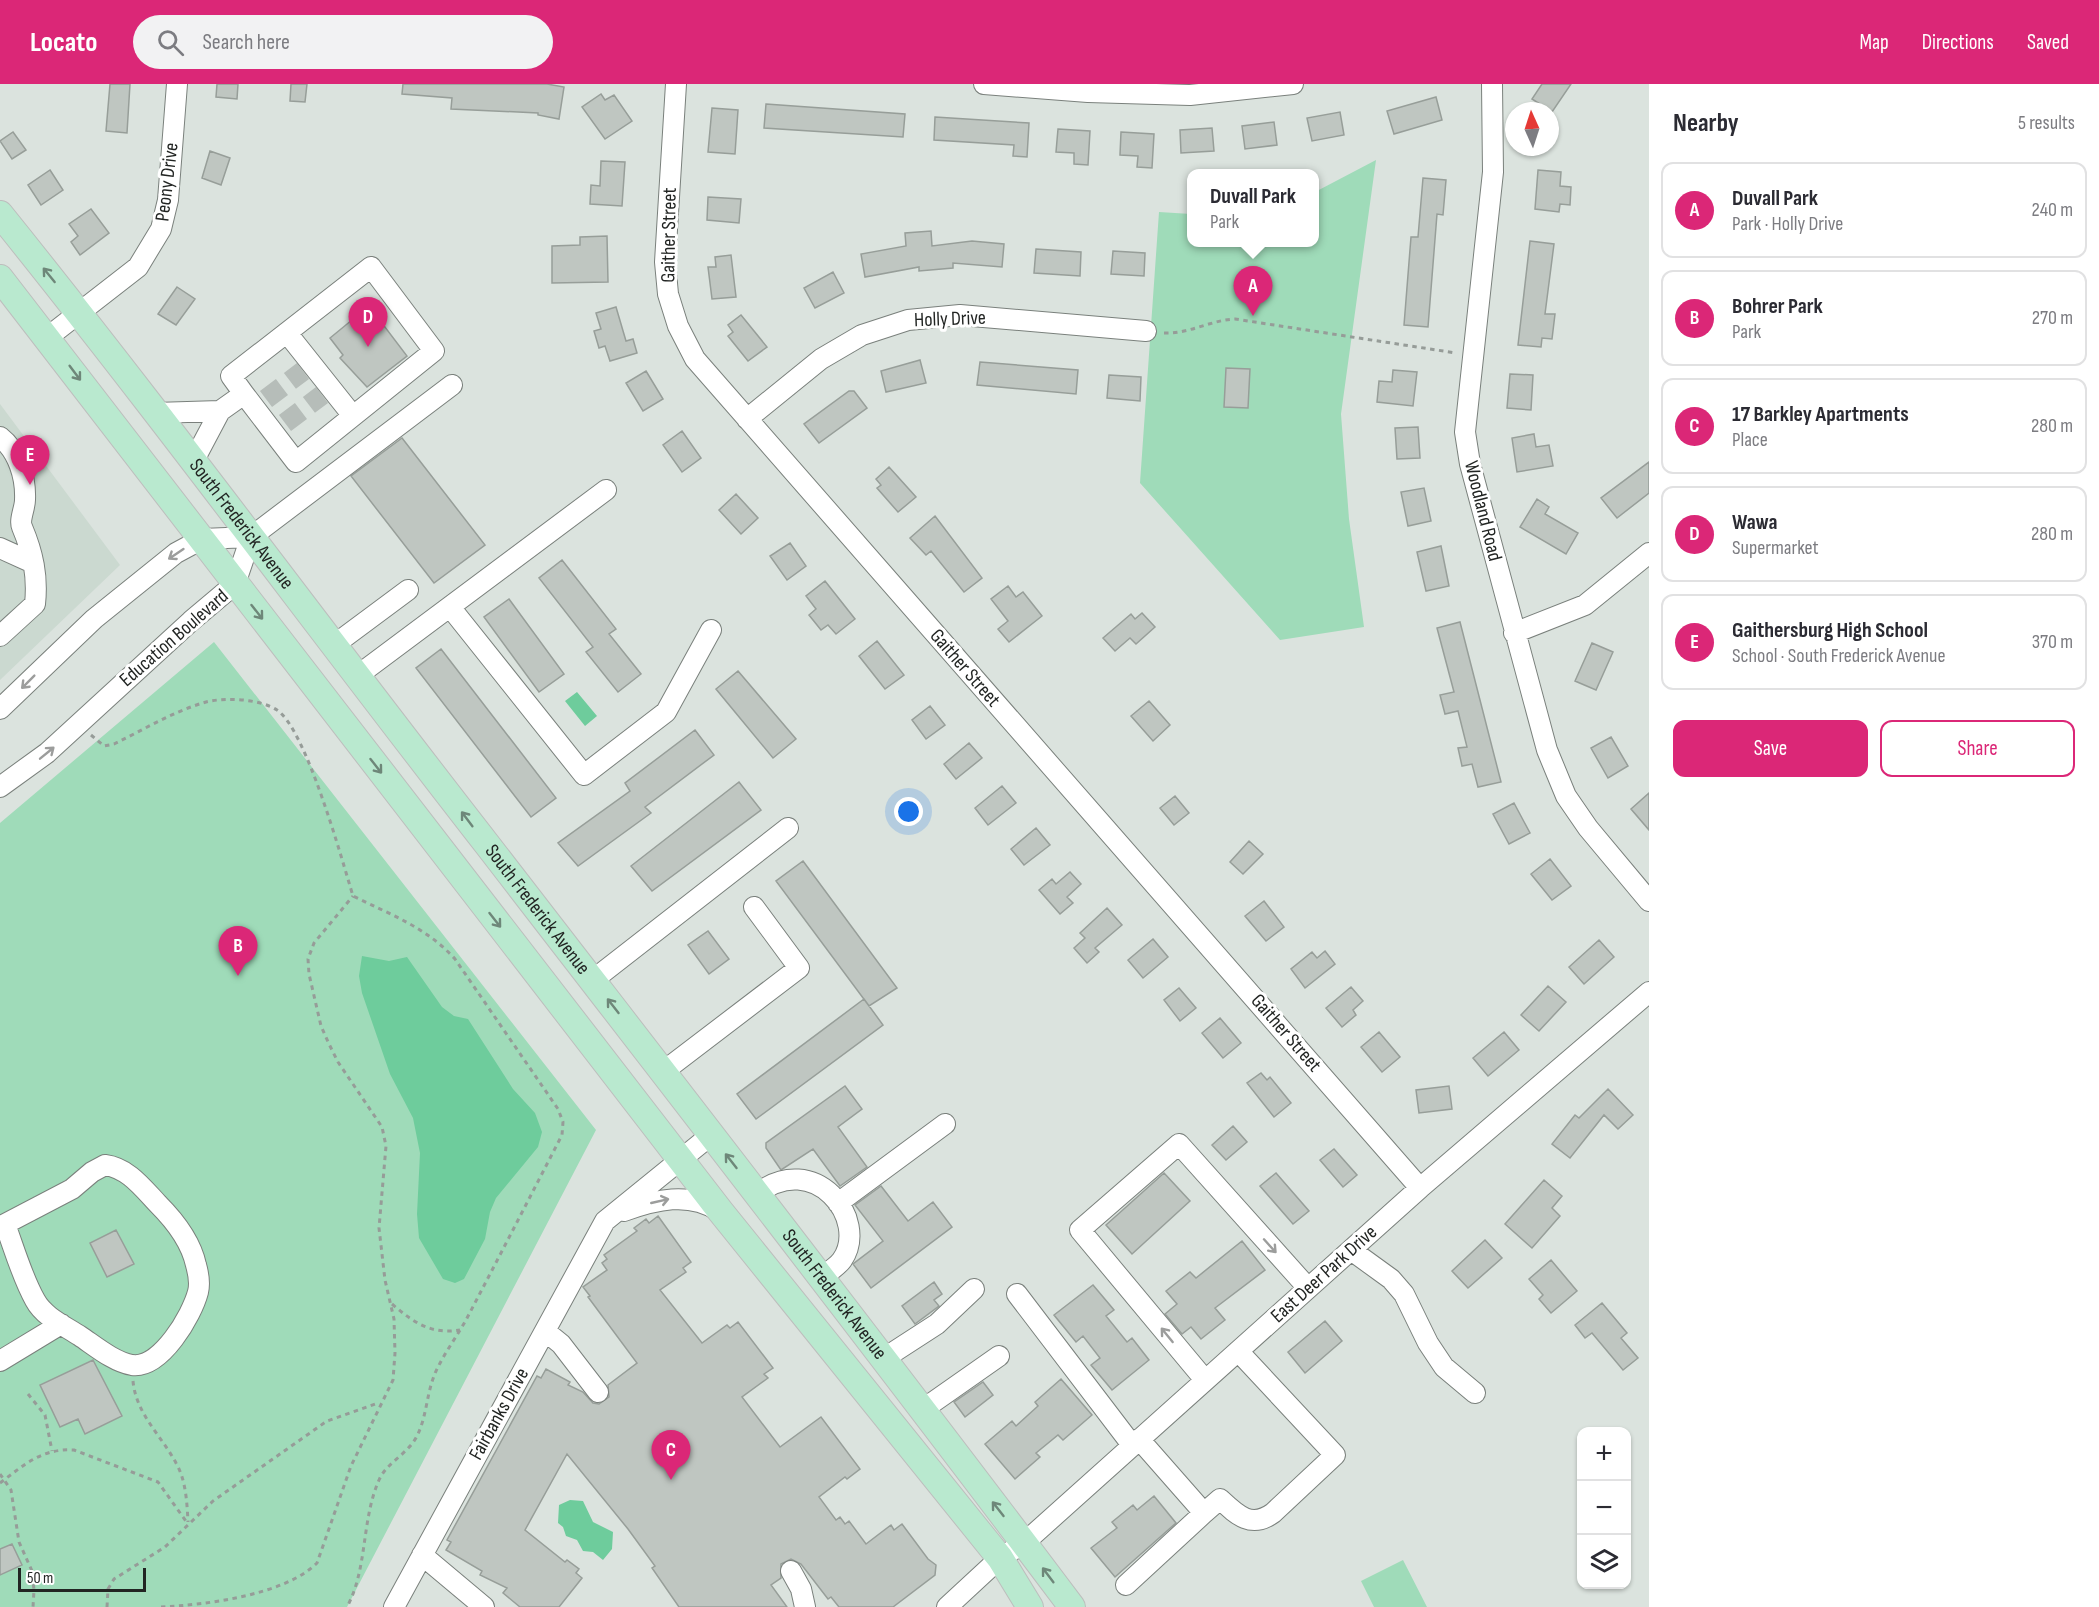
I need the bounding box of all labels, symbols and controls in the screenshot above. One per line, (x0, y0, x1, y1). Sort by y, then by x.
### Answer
search box (133, 15, 553, 69)
text: Locato (30, 26, 97, 59)
icon: search (154, 26, 187, 59)
text: Search here (202, 29, 290, 56)
text: Map (1859, 30, 1889, 55)
text: Directions (1922, 30, 1994, 55)
text: Saved (2027, 30, 2069, 55)
north arrow (1505, 102, 1559, 156)
text: Nearby (1673, 108, 1739, 139)
text: 5 results (2018, 111, 2075, 135)
street label: Peony Drive (150, 141, 184, 223)
popup (1187, 169, 1319, 247)
text: Duvall Park (1210, 183, 1296, 210)
text: Duvall Park (1732, 185, 1818, 212)
street label: Gaither Street (656, 187, 682, 283)
text: A (1690, 198, 1699, 222)
text: 240 m (2032, 198, 2073, 222)
text: Park (1210, 210, 1239, 234)
text: Park · Holly Drive (1732, 212, 1843, 236)
pin: A (1234, 266, 1272, 316)
one-way arrow (42, 267, 55, 283)
text: Bohrer Park (1732, 293, 1823, 320)
pin: D (348, 298, 388, 347)
street label: Holly Drive (914, 306, 986, 332)
text: B (1690, 306, 1699, 330)
text: 270 m (2032, 306, 2073, 330)
text: Park (1732, 320, 1761, 344)
one-way arrow (69, 365, 82, 381)
text: 17 Barkley Apartments (1732, 401, 1909, 428)
text: C (1689, 414, 1700, 438)
text: 280 m (2031, 414, 2073, 438)
text: Place (1732, 428, 1768, 452)
pin: E (10, 436, 50, 485)
street label: South Frederick Avenue (184, 454, 299, 594)
street label: Woodland Road (1459, 458, 1507, 564)
text: Wawa (1732, 509, 1778, 536)
text: D (1689, 522, 1700, 546)
text: 280 m (2031, 522, 2073, 546)
text: Supermarket (1732, 536, 1819, 560)
one-way arrow (168, 549, 185, 561)
street label: Education Boulevard (115, 584, 233, 692)
one-way arrow (250, 604, 263, 620)
text: Gaithersburg High School (1732, 617, 1928, 644)
street label: Gaither Street (925, 624, 1005, 712)
text: E (1690, 630, 1699, 654)
text: 370 m (2032, 630, 2073, 654)
text: School · South Frederick Avenue (1732, 644, 1945, 668)
one-way arrow (21, 674, 36, 689)
button: Save (1673, 720, 1868, 777)
button: Share (1880, 720, 2075, 777)
one-way arrow (39, 746, 55, 759)
one-way arrow (369, 758, 382, 774)
your location (894, 797, 923, 826)
one-way arrow (461, 811, 474, 827)
street label: South Frederick Avenue (480, 840, 595, 979)
one-way arrow (489, 912, 502, 928)
pin: B (218, 926, 258, 976)
street label: Gaither Street (1246, 989, 1326, 1077)
one-way arrow (606, 998, 619, 1014)
one-way arrow (725, 1153, 738, 1169)
one-way arrow (650, 1194, 669, 1206)
street label: East Deer Park Drive (1266, 1220, 1382, 1328)
street label: South Frederick Avenue (777, 1224, 892, 1364)
one-way arrow (1263, 1238, 1277, 1253)
one-way arrow (1161, 1327, 1174, 1343)
street label: Fairbanks Drive (464, 1364, 534, 1464)
map controls (1577, 1427, 1631, 1589)
button: + (1577, 1427, 1631, 1481)
pin: C (652, 1430, 690, 1480)
button: − (1577, 1481, 1631, 1535)
one-way arrow (991, 1501, 1004, 1517)
button: layers (1577, 1535, 1631, 1589)
scale bar (18, 1565, 146, 1592)
one-way arrow (1042, 1568, 1054, 1584)
text: 50 m (27, 1569, 53, 1588)

